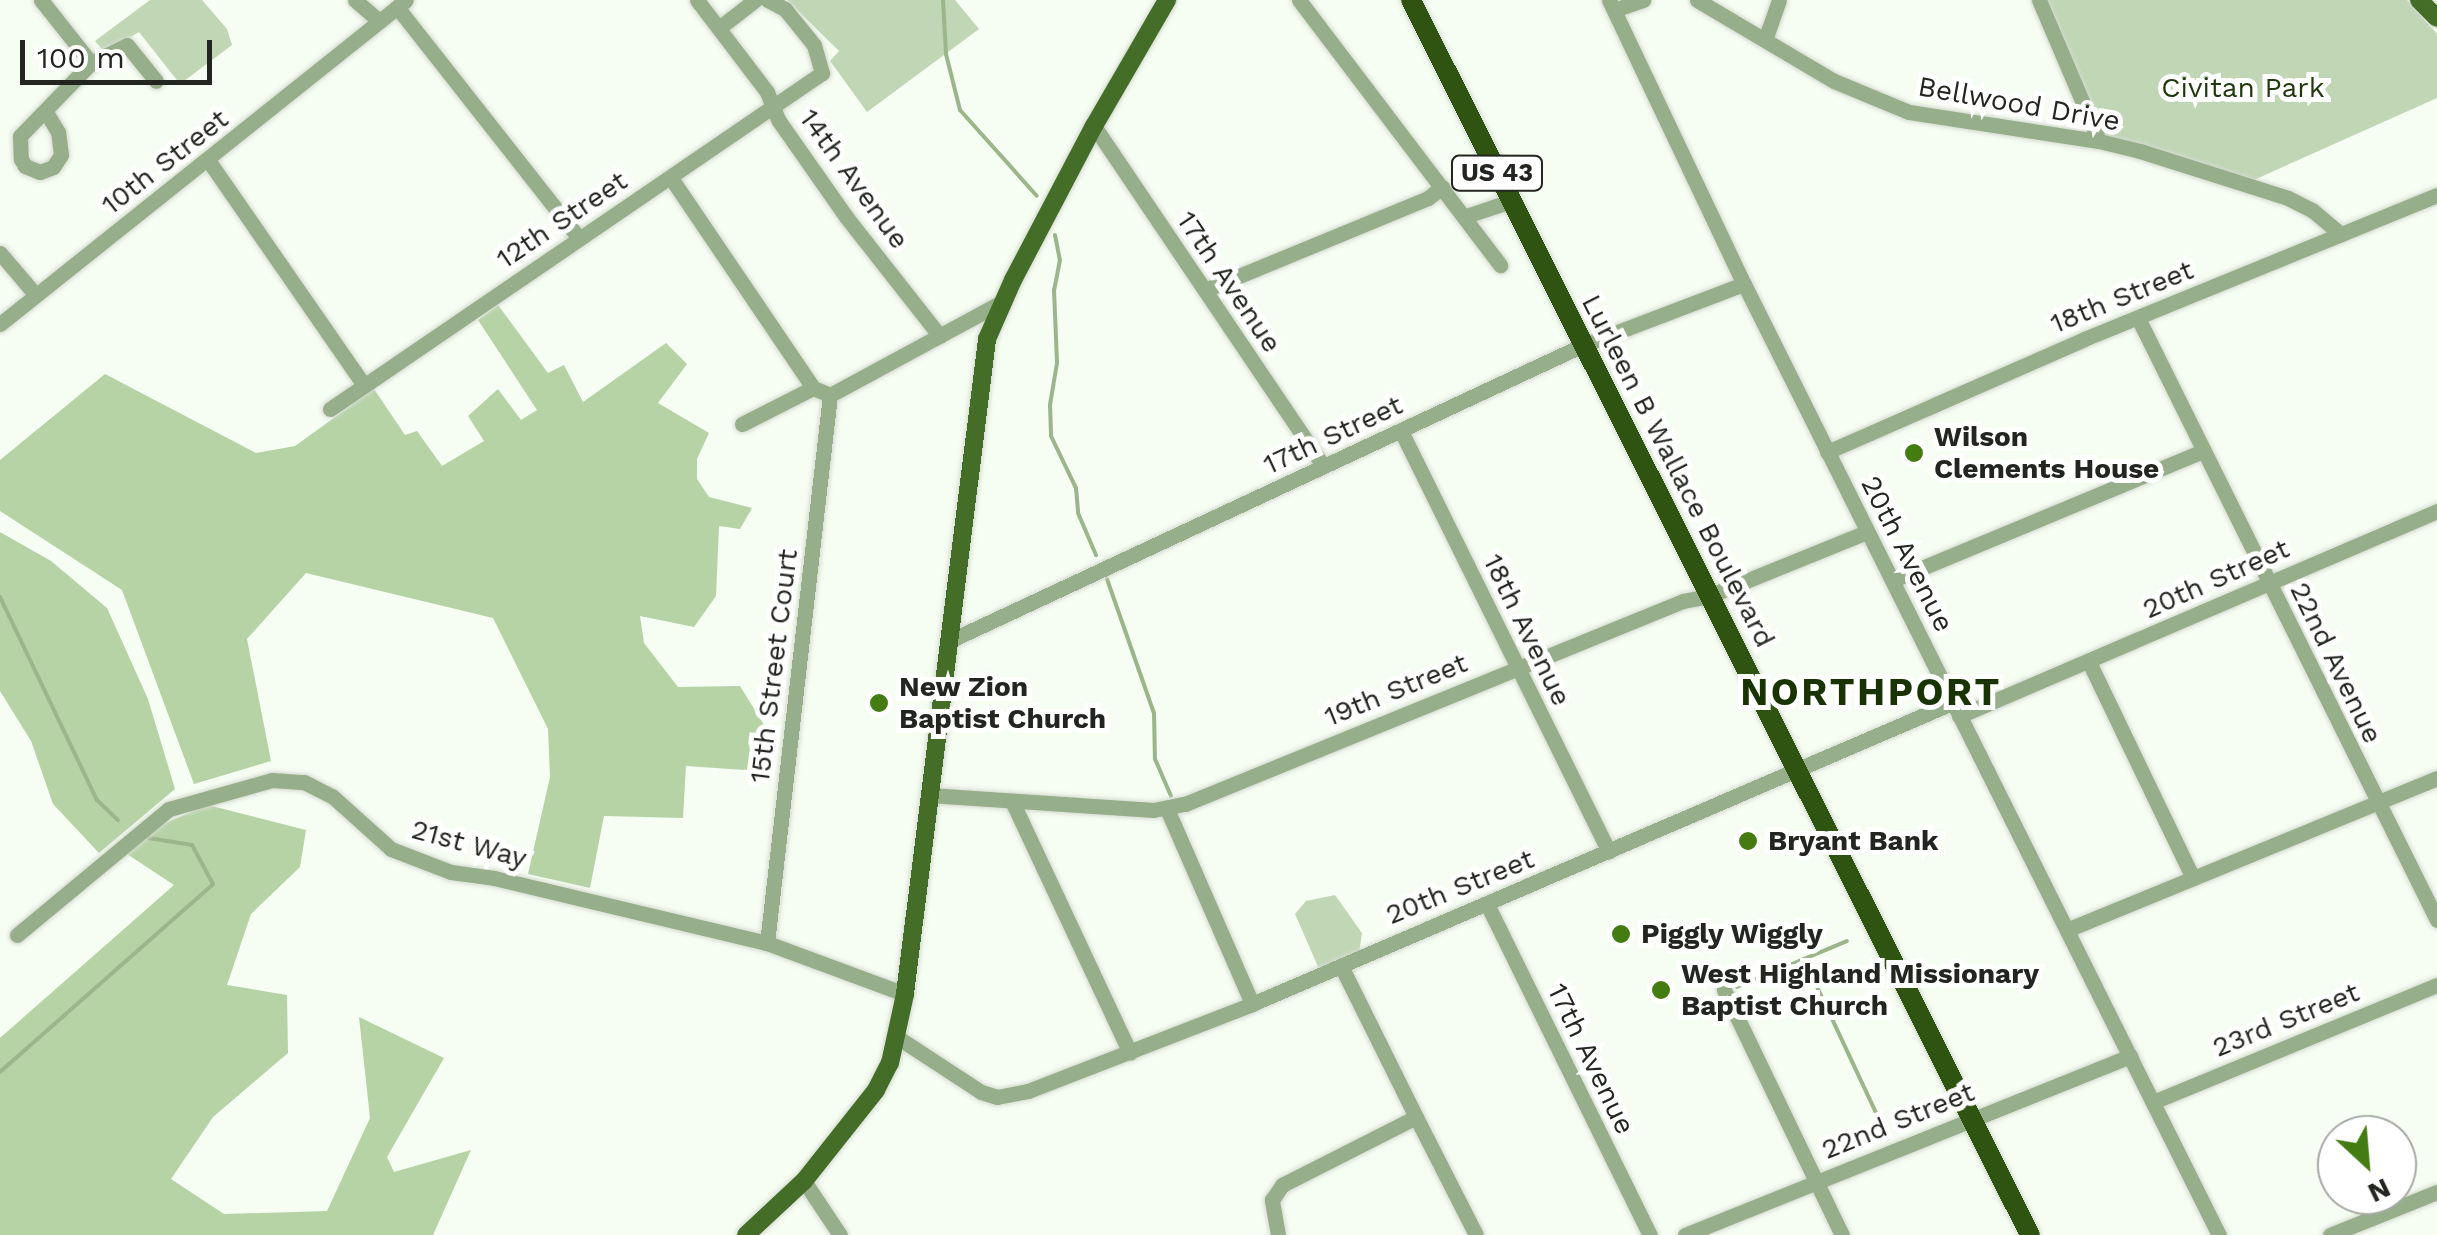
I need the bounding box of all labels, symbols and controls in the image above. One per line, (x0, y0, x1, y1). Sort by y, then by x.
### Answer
scale bar (25, 20, 218, 82)
text: 100 m (37, 40, 125, 75)
street label: Bellwood Drive (1915, 70, 2123, 138)
park label: Civitan Park (2161, 71, 2325, 105)
street label: 10th Street (95, 102, 235, 222)
street label: 14th Avenue (792, 102, 916, 256)
road number: US 43 (1450, 153, 1544, 193)
street label: 12th Street (490, 164, 634, 276)
street label: 17th Avenue (1169, 205, 1289, 359)
street label: 18th Street (2046, 253, 2198, 341)
street label: Lurleen B Wallace Boulevard (1574, 289, 1782, 653)
street label: 17th Street (1258, 388, 1408, 482)
place label: Wilson Clements House (1934, 420, 2159, 486)
marker: Wilson Clements House (1903, 442, 1925, 464)
street label: 20th Avenue (1853, 470, 1961, 638)
street label: 20th Street (2138, 532, 2294, 626)
street label: 15th Street Court (743, 547, 805, 785)
street label: 18th Avenue (1476, 548, 1578, 712)
street label: 22nd Avenue (2282, 576, 2390, 750)
street label: 19th Street (1320, 646, 1472, 734)
place label: New Zion Baptist Church (899, 670, 1106, 736)
district label: NORTHPORT (1740, 670, 2002, 716)
marker: New Zion Baptist Church (868, 692, 890, 714)
street label: 21st Way (407, 812, 531, 876)
place label: Bryant Bank (1768, 824, 1939, 858)
marker: Bryant Bank (1737, 830, 1759, 852)
street label: 20th Street (1381, 842, 1539, 932)
place label: Piggly Wiggly (1641, 917, 1824, 951)
marker: Piggly Wiggly (1610, 923, 1632, 945)
place label: West Highland Missionary Baptist Church (1681, 957, 2039, 1023)
street label: 23rd Street (2208, 975, 2364, 1065)
street label: 17th Avenue (1540, 978, 1642, 1140)
marker: West Highland Missionary Baptist Church (1650, 979, 1672, 1001)
street label: 22nd Street (1817, 1075, 1979, 1167)
north arrow (2317, 1115, 2417, 1215)
text: N (2363, 1171, 2396, 1210)

